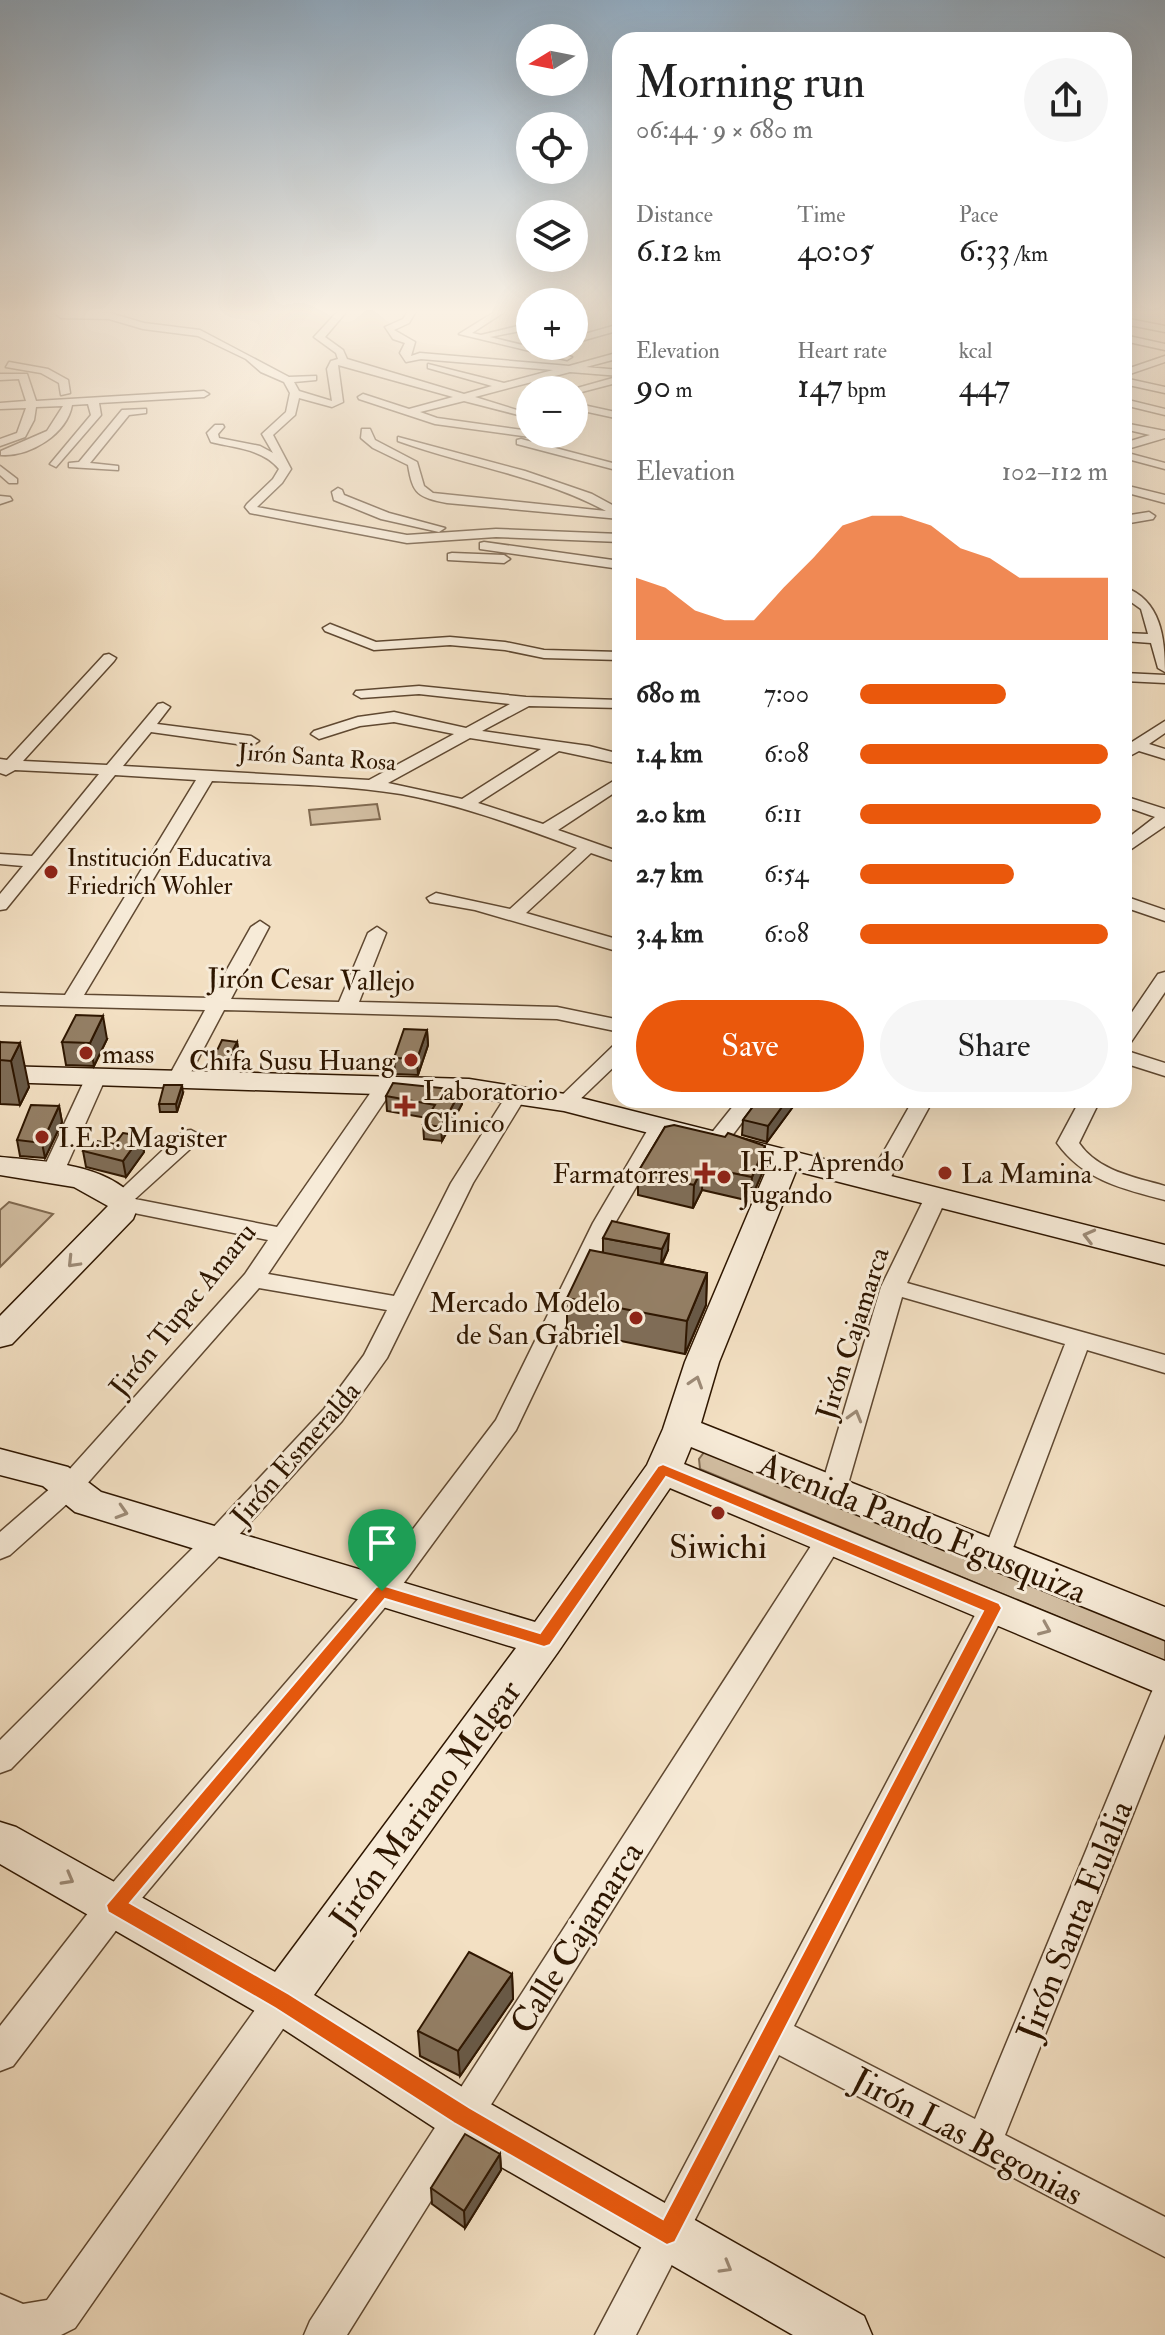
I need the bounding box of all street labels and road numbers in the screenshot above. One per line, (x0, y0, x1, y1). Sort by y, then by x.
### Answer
street label: Jirón Santa Rosa (236, 736, 398, 779)
street label: Jirón Cesar Vallejo (206, 961, 415, 1000)
street label: Jirón Tupac Amaru (102, 1216, 264, 1405)
street label: Jirón Cajamarca (809, 1242, 898, 1425)
street label: Jirón Esmeralda (223, 1374, 369, 1534)
street label: Avenida Pando Egusquiza (751, 1443, 1094, 1614)
street label: Jirón Mariano Melgar (321, 1671, 531, 1939)
street label: Jirón Santa Eulalia (1007, 1793, 1143, 2048)
street label: Calle Cajamarca (501, 1833, 654, 2042)
street label: Jirón Las Begonias (844, 2058, 1090, 2216)

